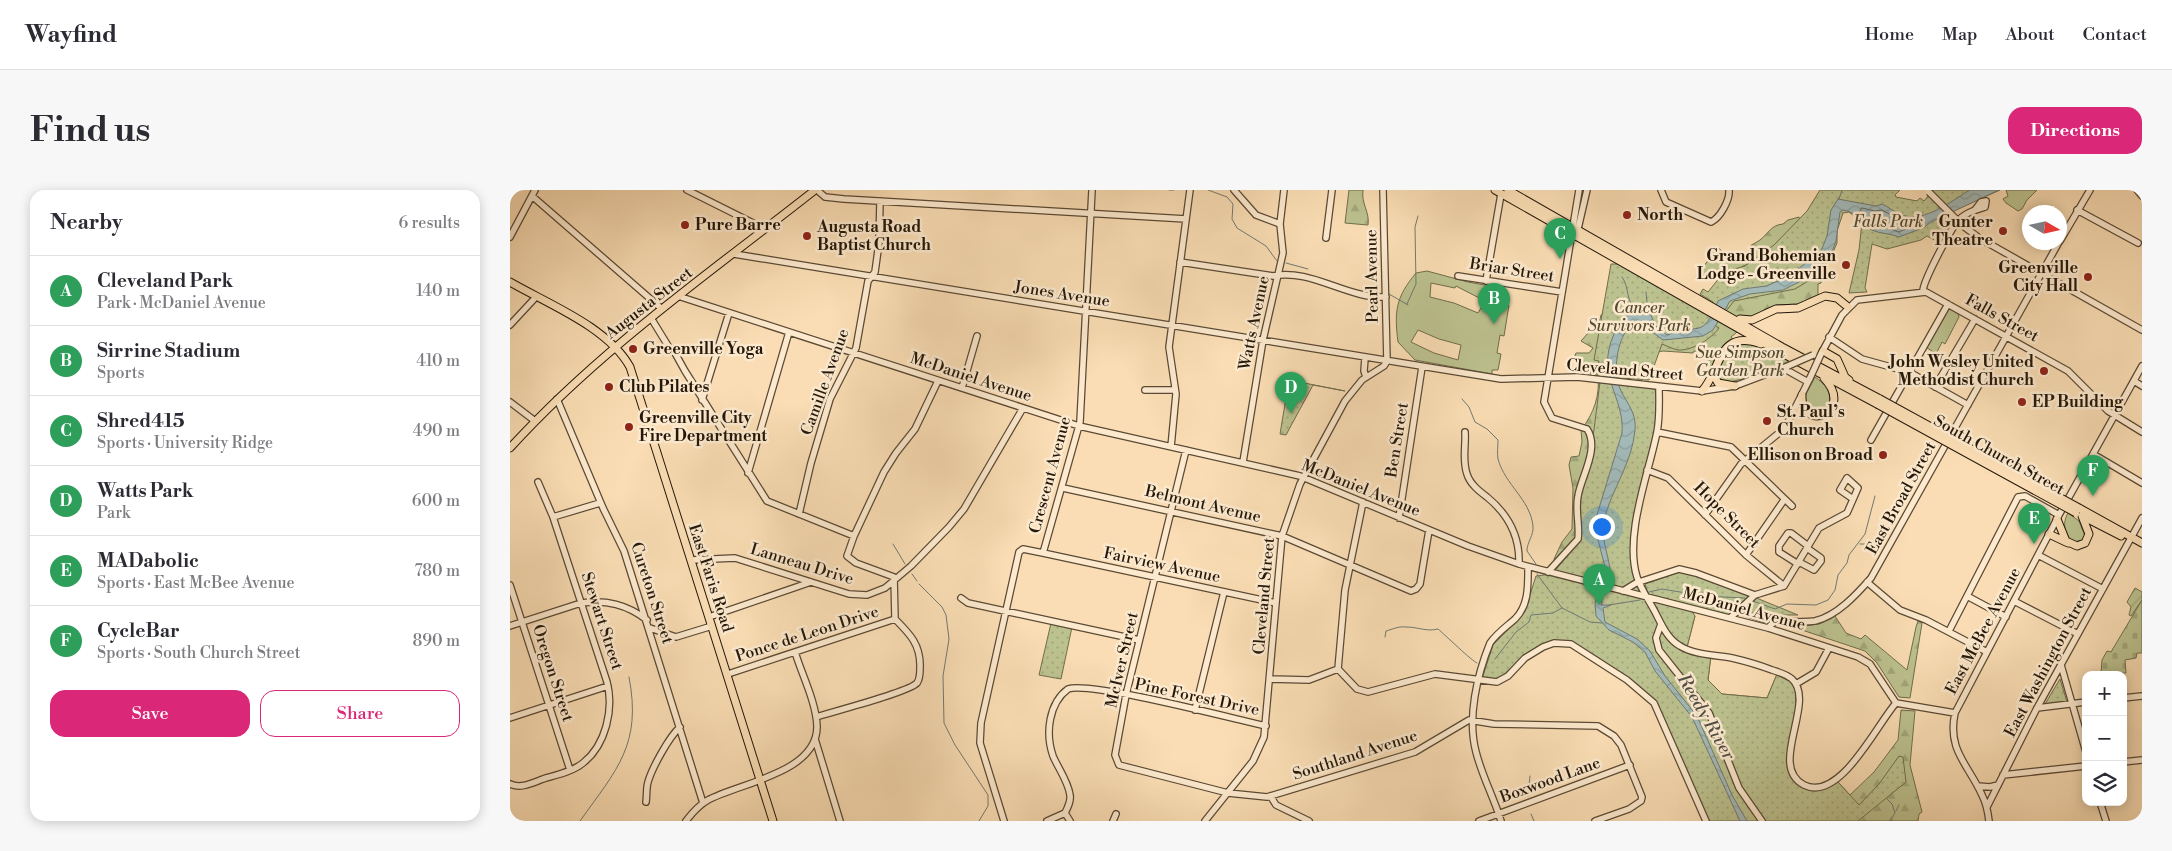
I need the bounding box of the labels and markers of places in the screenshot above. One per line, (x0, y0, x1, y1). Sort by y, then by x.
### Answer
place label: North (1637, 205, 1683, 225)
marker: North (1621, 209, 1633, 221)
place label: Gunter Theatre (1932, 212, 1993, 250)
place label: Pure Barre (695, 215, 781, 235)
place label: Augusta Road Baptist Church (816, 217, 931, 255)
pin: C (1544, 218, 1576, 259)
marker: Pure Barre (679, 219, 691, 231)
marker: Gunter Theatre (1997, 225, 2009, 237)
marker: Augusta Road Baptist Church (801, 230, 813, 242)
place label: Grand Bohemian Lodge - Greenville (1697, 246, 1836, 284)
place label: Greenville City Hall (1998, 258, 2079, 296)
marker: Grand Bohemian Lodge - Greenville (1840, 259, 1852, 271)
marker: Greenville City Hall (2082, 271, 2094, 283)
pin: B (1478, 283, 1510, 324)
place label: Greenville Yoga (643, 339, 764, 359)
marker: Greenville Yoga (627, 343, 639, 355)
place label: John Wesley United Methodist Church (1888, 352, 2034, 390)
marker: John Wesley United Methodist Church (2038, 365, 2050, 377)
pin: D (1275, 372, 1307, 413)
place label: Club Pilates (619, 377, 710, 397)
marker: Club Pilates (603, 381, 615, 393)
place label: EP Building (2032, 392, 2124, 412)
marker: EP Building (2016, 396, 2028, 408)
place label: St. Paul’s Church (1777, 402, 1845, 440)
place label: Greenville City Fire Department (639, 408, 767, 446)
marker: St. Paul’s Church (1761, 415, 1773, 427)
marker: Greenville City Fire Department (623, 421, 635, 433)
place label: Ellison on Broad (1748, 445, 1873, 465)
marker: Ellison on Broad (1877, 449, 1889, 461)
pin: F (2077, 455, 2109, 496)
pin: E (2018, 503, 2050, 544)
pin: A (1583, 564, 1615, 605)

